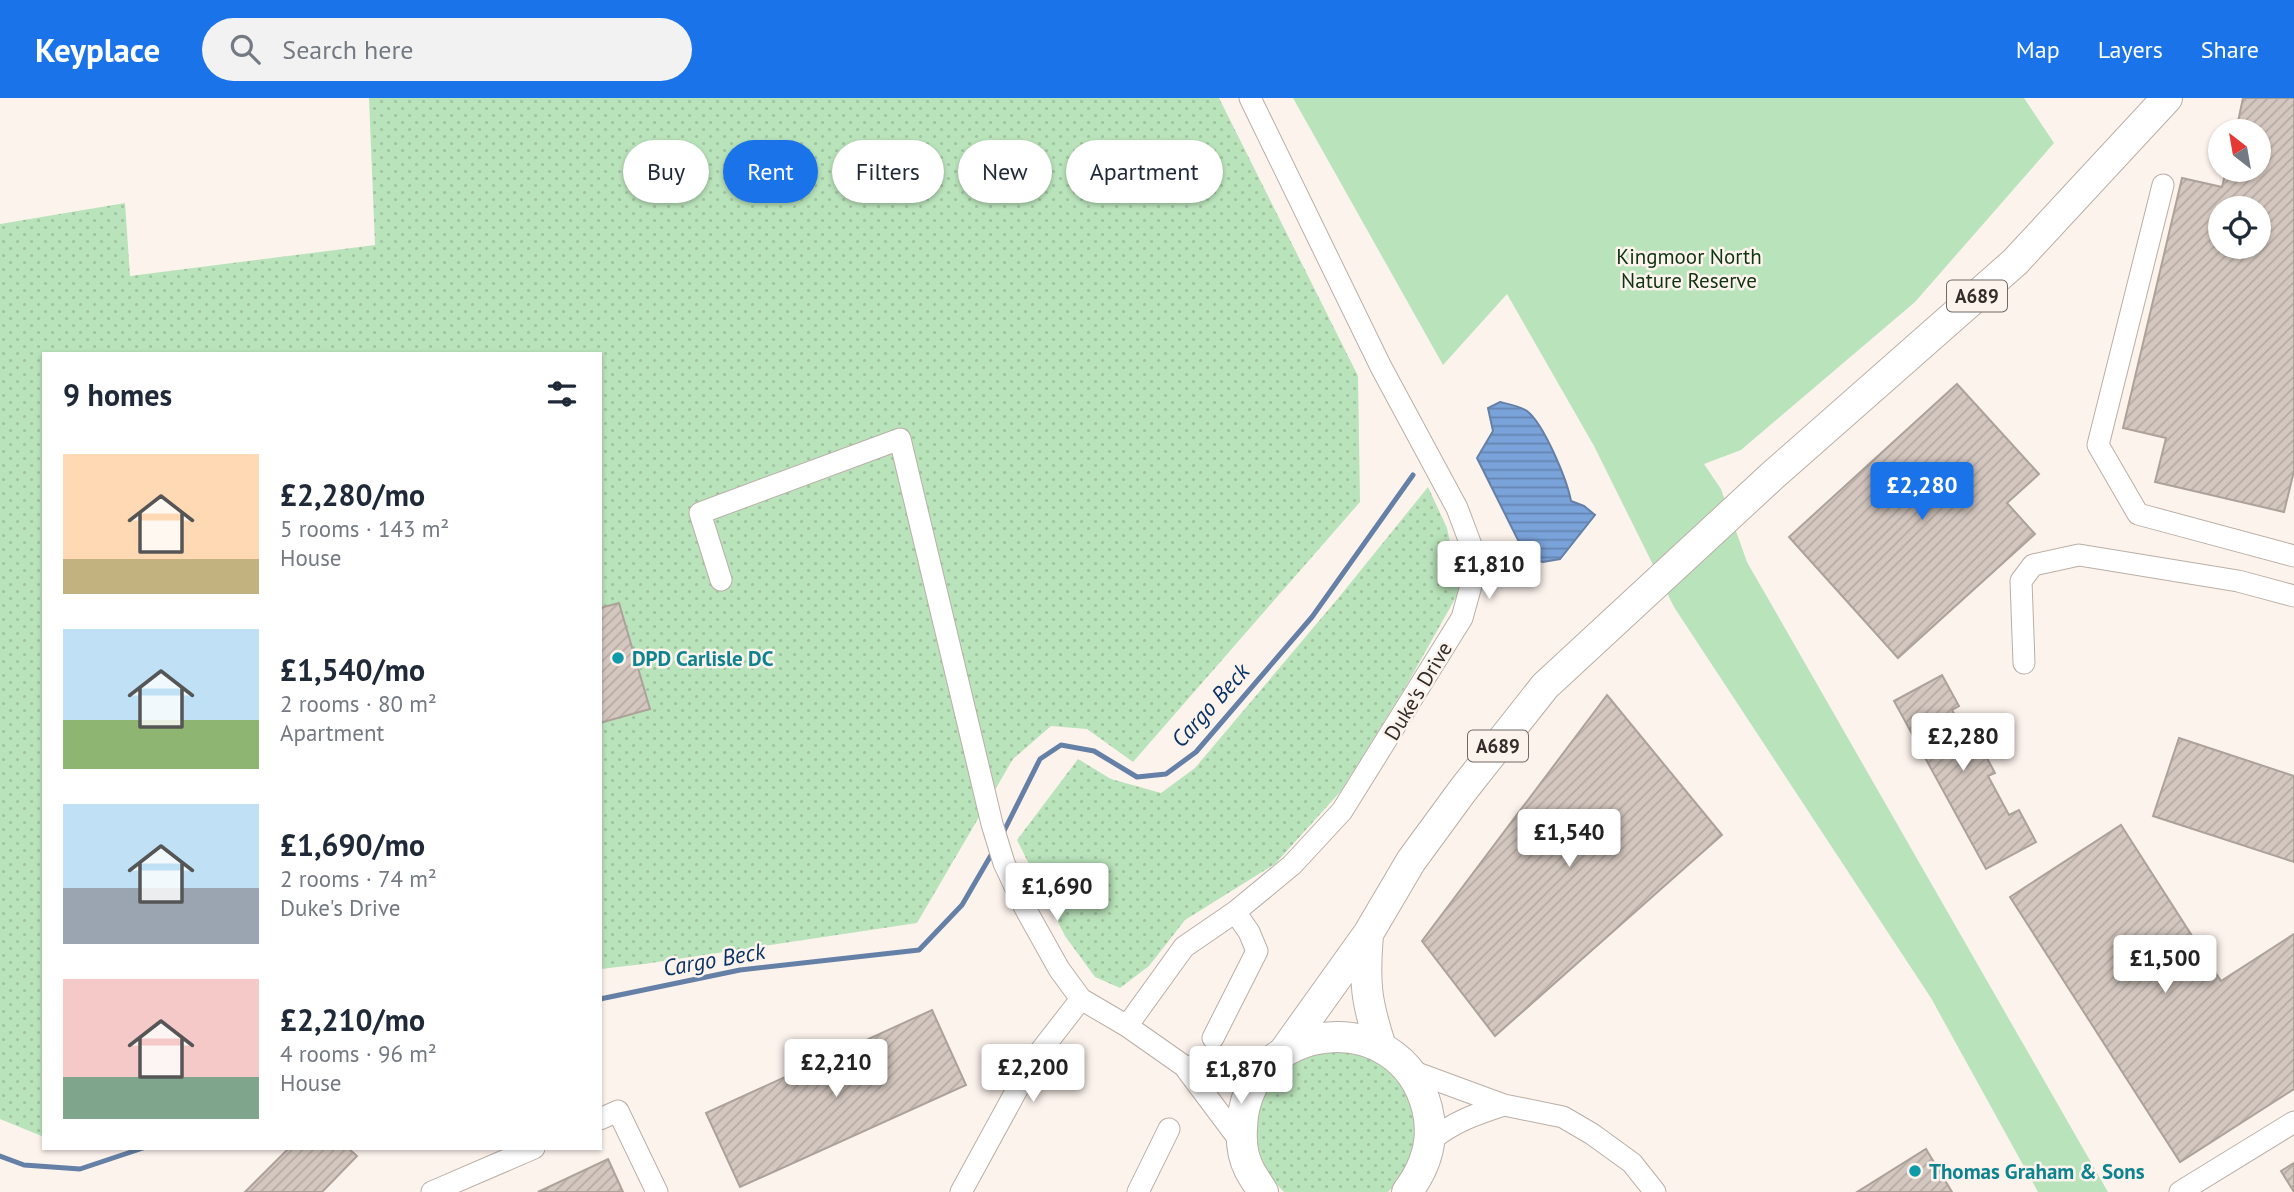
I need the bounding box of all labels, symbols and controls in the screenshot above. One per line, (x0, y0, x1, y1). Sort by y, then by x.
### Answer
search box (202, 18, 692, 81)
text: Keyplace (35, 28, 160, 71)
icon: search (226, 30, 264, 68)
text: Search here (282, 33, 413, 66)
text: Map (2016, 34, 2060, 65)
text: Layers (2098, 34, 2163, 65)
text: Share (2201, 34, 2259, 65)
north arrow (2208, 119, 2272, 182)
map controls (2208, 119, 2271, 259)
chip: Buy (623, 140, 709, 203)
chip: Rent (723, 140, 818, 203)
chip: Filters (832, 140, 944, 203)
chip: New (958, 140, 1052, 203)
chip: Apartment (1066, 140, 1223, 203)
button: locate (2208, 196, 2271, 259)
park label: Kingmoor North Nature Reserve (1616, 243, 1762, 294)
road number: A689 (1947, 280, 2007, 312)
text: 9 homes (63, 375, 172, 414)
icon: filters (543, 375, 581, 413)
pin: £2,280 (1865, 462, 1979, 522)
text: £2,280 (1886, 470, 1958, 499)
text: £2,280/mo (280, 475, 425, 514)
icon: home (119, 482, 203, 566)
text: 5 rooms · 143 m² (280, 514, 449, 543)
pin: £1,810 (1432, 542, 1546, 601)
text: House (280, 543, 342, 572)
text: £1,810 (1453, 549, 1525, 578)
street label: Duke's Drive (1378, 637, 1458, 745)
place label: DPD Carlisle DC (632, 645, 774, 672)
text: £1,540/mo (280, 650, 425, 689)
marker: DPD Carlisle DC (610, 650, 626, 666)
water label: Cargo Beck (1165, 656, 1256, 753)
icon: home (119, 657, 203, 741)
text: 2 rooms · 80 m² (280, 689, 437, 718)
pin: £2,280 (1906, 714, 2020, 773)
text: Apartment (280, 718, 384, 747)
text: £2,280 (1927, 721, 1999, 750)
road number: A689 (1468, 730, 1528, 762)
pin: £1,540 (1512, 810, 1626, 869)
text: £1,540 (1533, 817, 1605, 846)
text: £1,690/mo (280, 825, 425, 864)
icon: home (119, 832, 203, 916)
text: 2 rooms · 74 m² (280, 864, 437, 893)
pin: £1,690 (1000, 864, 1114, 923)
text: £1,690 (1021, 871, 1093, 900)
text: Duke's Drive (280, 893, 401, 922)
water label: Cargo Beck (661, 935, 769, 982)
pin: £1,500 (2108, 936, 2222, 995)
text: £1,500 (2129, 943, 2201, 972)
text: £2,210/mo (280, 1000, 425, 1039)
icon: home (119, 1007, 203, 1091)
text: 4 rooms · 96 m² (280, 1039, 437, 1068)
pin: £2,210 (779, 1040, 893, 1099)
pin: £2,200 (976, 1044, 1090, 1104)
pin: £1,870 (1184, 1046, 1298, 1106)
text: £2,210 (800, 1047, 872, 1076)
text: £2,200 (997, 1052, 1069, 1081)
text: £1,870 (1205, 1054, 1277, 1083)
text: House (280, 1068, 342, 1097)
place label: Thomas Graham & Sons (1929, 1158, 2145, 1185)
marker: Thomas Graham & Sons (1907, 1163, 1923, 1179)

